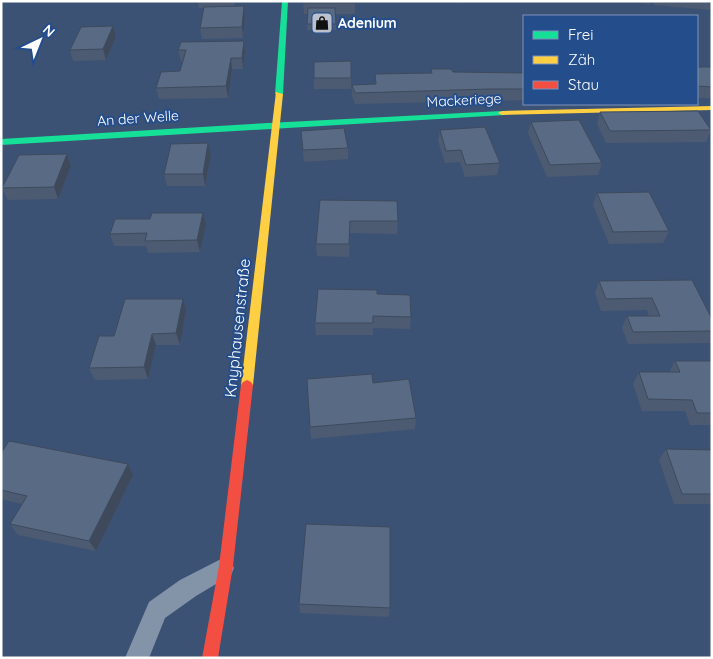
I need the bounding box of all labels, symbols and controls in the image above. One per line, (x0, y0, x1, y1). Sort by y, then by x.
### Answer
shop icon: Adenium (310, 11, 334, 35)
place label: Adenium (338, 14, 397, 32)
north arrow (15, 15, 65, 65)
legend (523, 15, 698, 105)
text: N (39, 20, 59, 41)
text: Frei (568, 25, 594, 44)
text: Zäh (568, 50, 595, 69)
text: Stau (568, 75, 599, 94)
street label: Mackeriege (426, 89, 502, 111)
street label: An der Welle (96, 106, 180, 130)
street label: Knyphausenstraße (220, 258, 254, 398)

